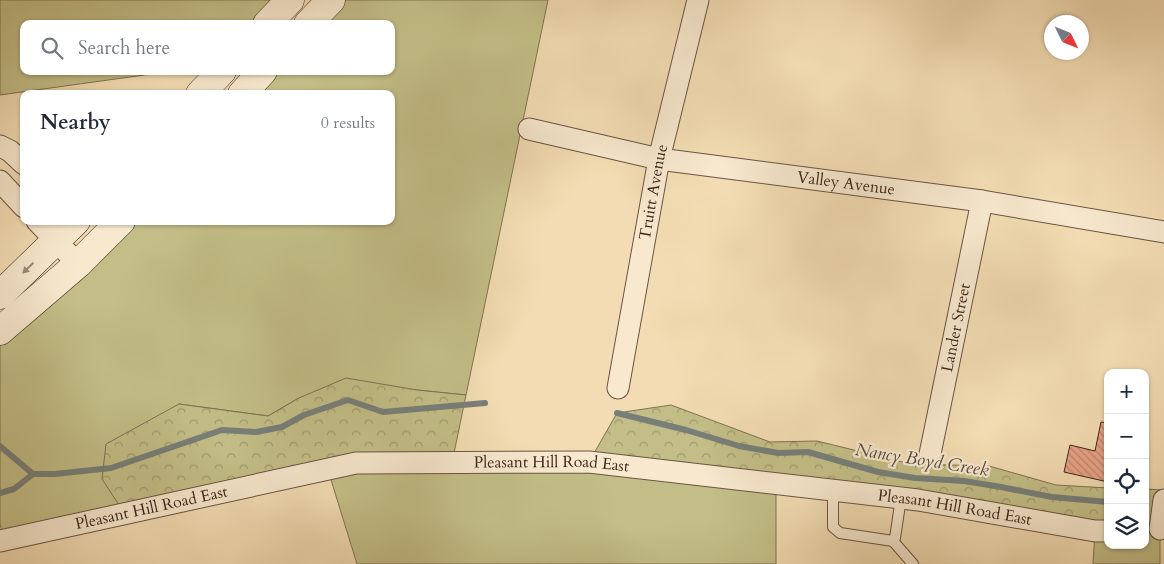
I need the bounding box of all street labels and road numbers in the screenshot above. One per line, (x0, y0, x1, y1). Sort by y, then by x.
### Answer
street label: Truitt Avenue (634, 142, 673, 242)
street label: Valley Avenue (796, 166, 896, 201)
street label: Lander Street (936, 281, 976, 374)
street label: Pleasant Hill Road East (474, 451, 630, 478)
street label: Pleasant Hill Road East (73, 480, 230, 535)
street label: Pleasant Hill Road East (877, 484, 1033, 531)

